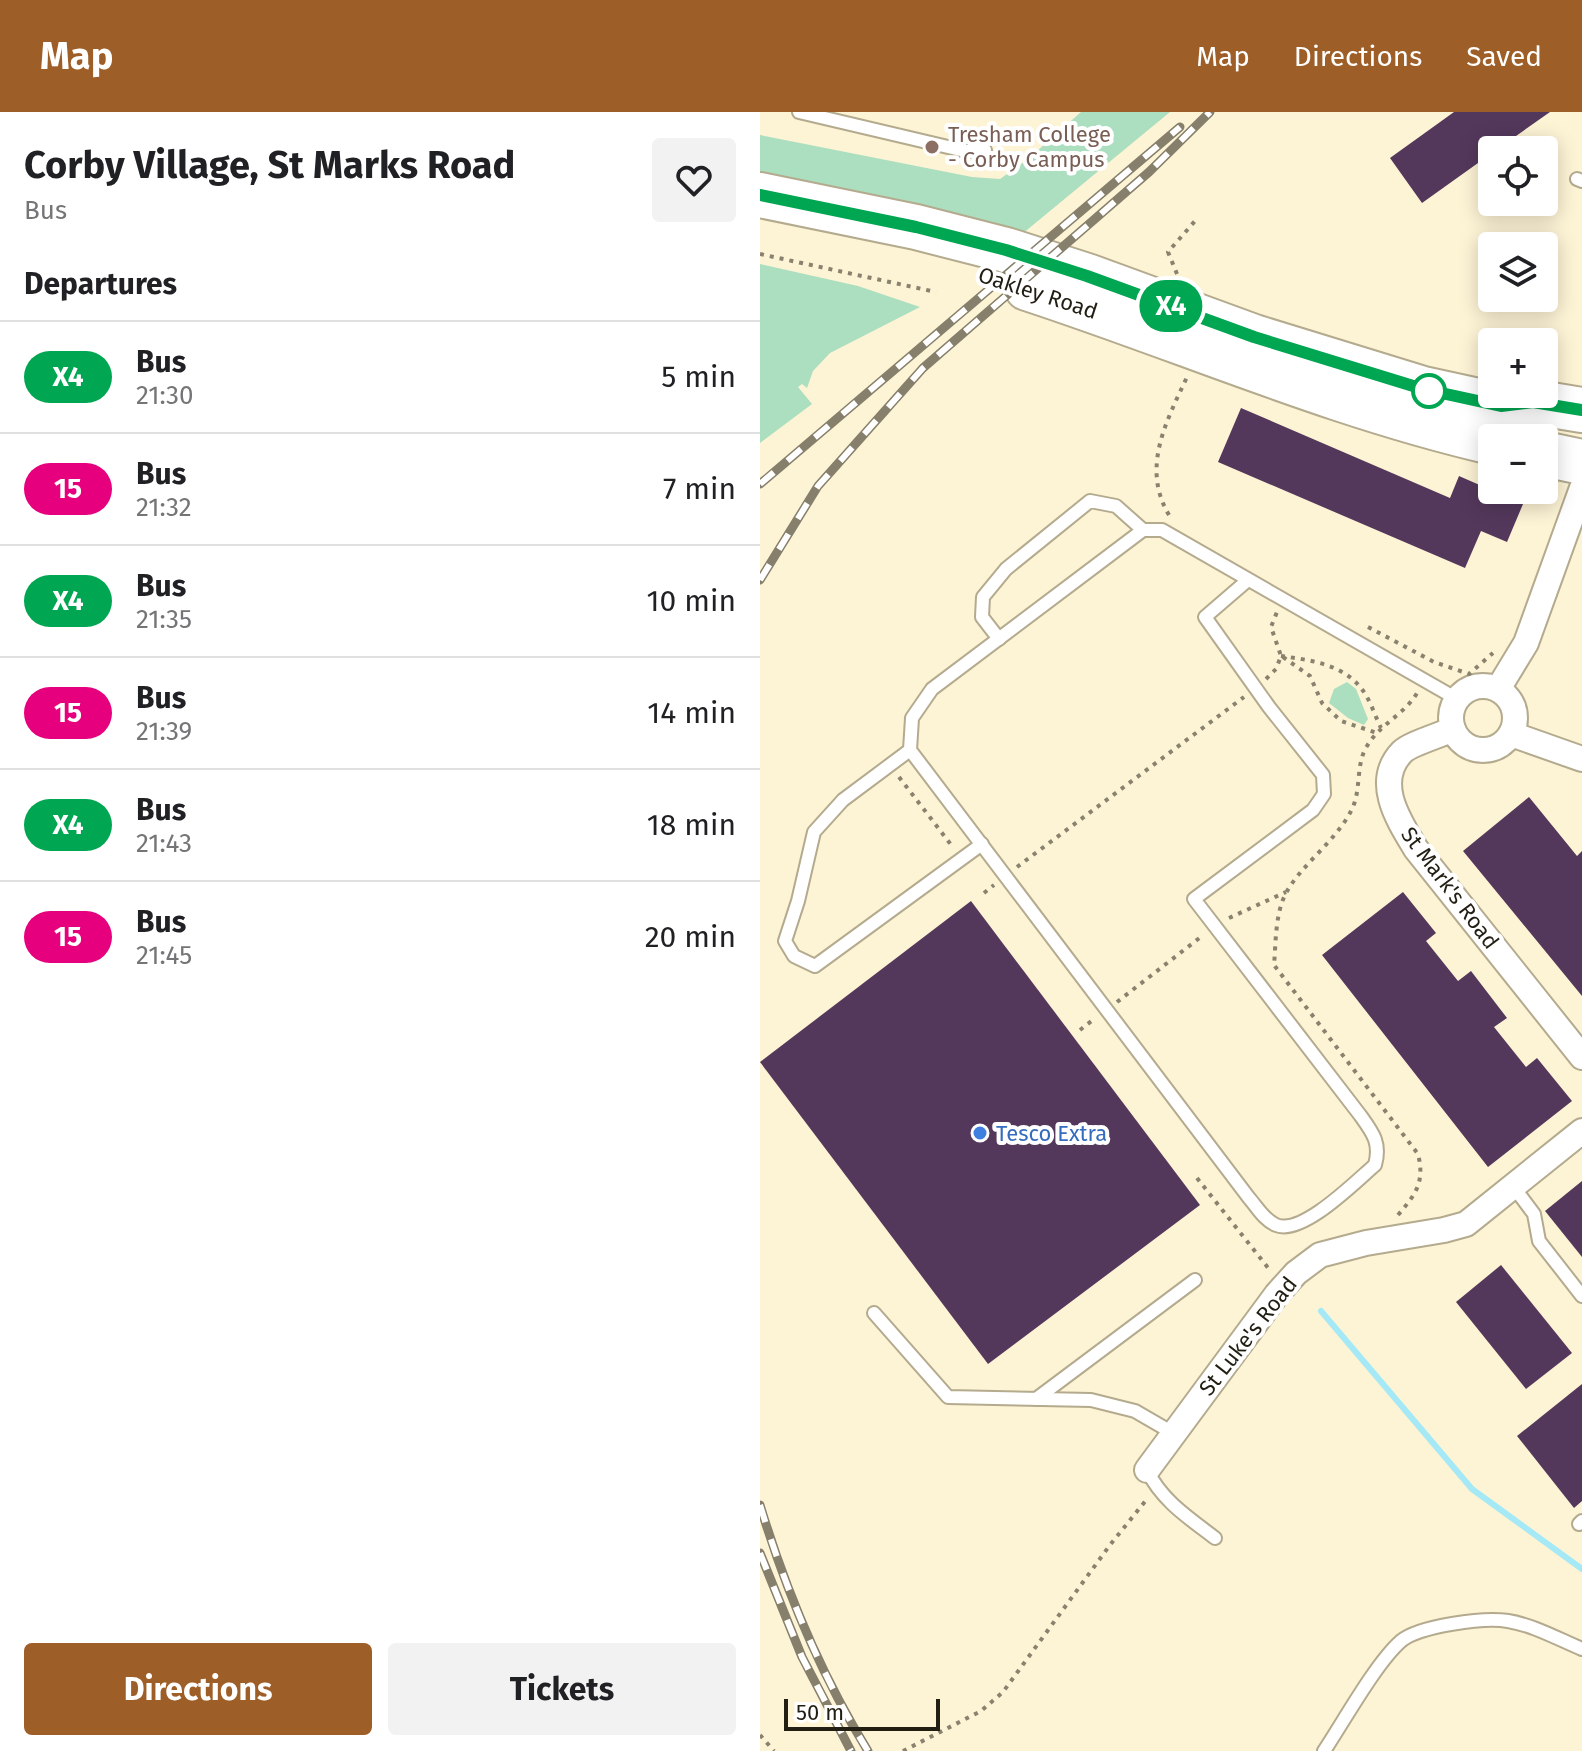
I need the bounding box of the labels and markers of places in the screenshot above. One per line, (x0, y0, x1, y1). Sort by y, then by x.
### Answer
place label: Tresham College - Corby Campus (948, 121, 1111, 173)
marker: Tresham College - Corby Campus (923, 138, 941, 156)
unlabelled marker (1412, 374, 1446, 408)
place label: Tesco Extra (996, 1120, 1107, 1147)
marker: Tesco Extra (971, 1124, 989, 1142)

